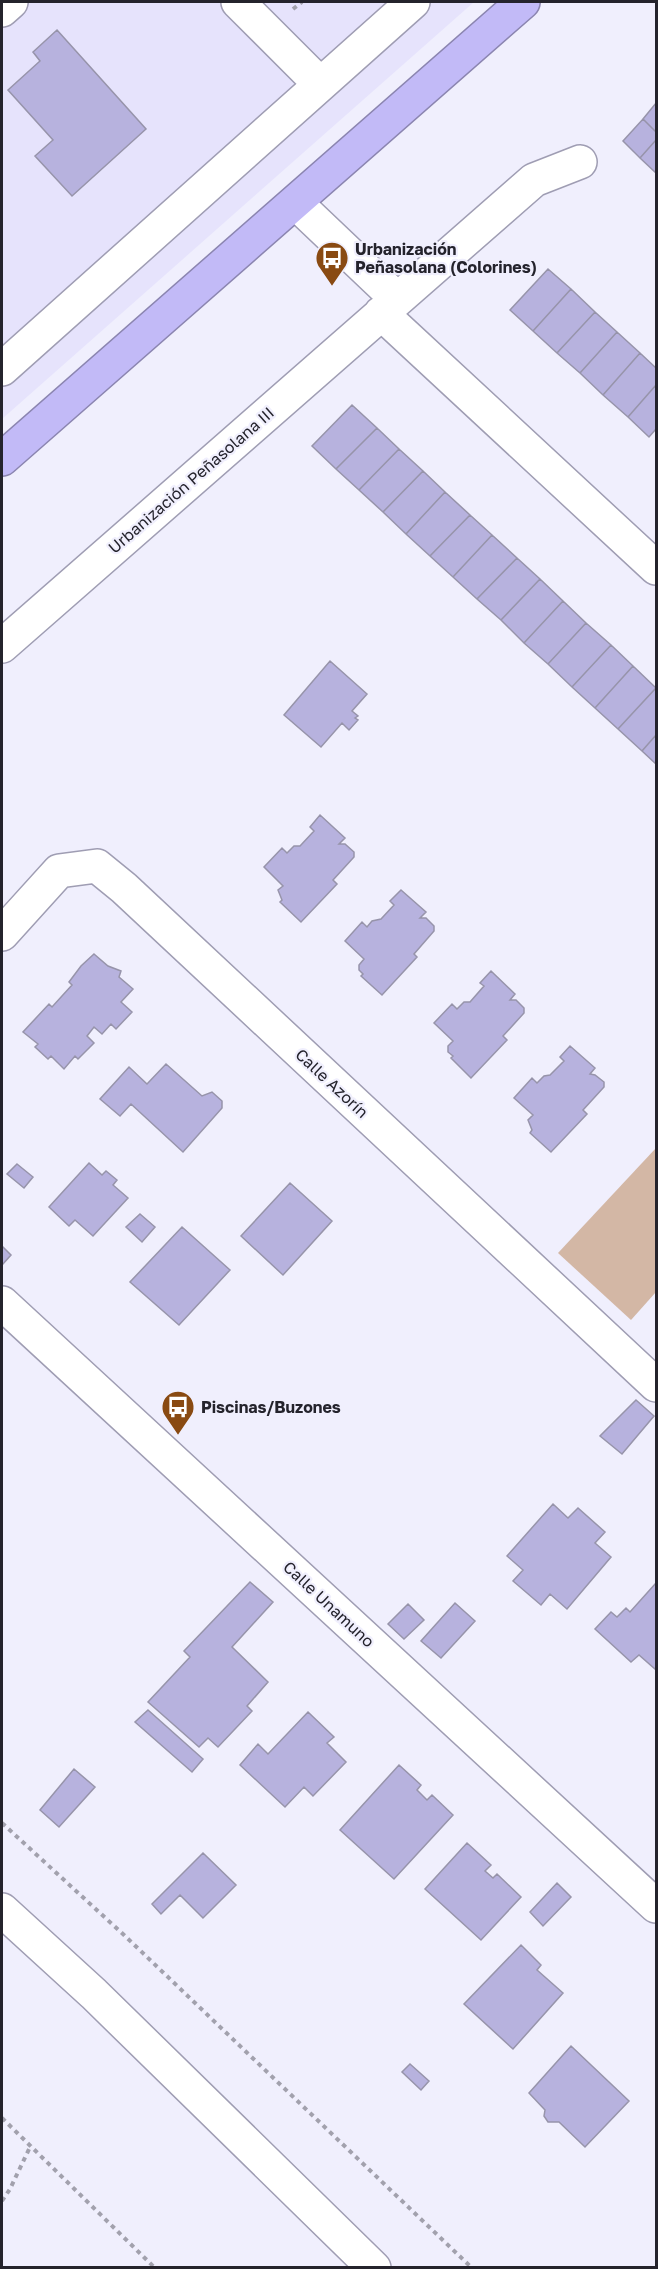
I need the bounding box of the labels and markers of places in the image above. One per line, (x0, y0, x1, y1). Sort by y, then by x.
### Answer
place label: Urbanización Peñasolana (Colorines) (355, 239, 537, 277)
bus stop icon: Urbanización Peñasolana (Colorines) (314, 240, 350, 287)
bus stop icon: Piscinas/Buzones (160, 1389, 196, 1436)
place label: Piscinas/Buzones (201, 1397, 341, 1417)

